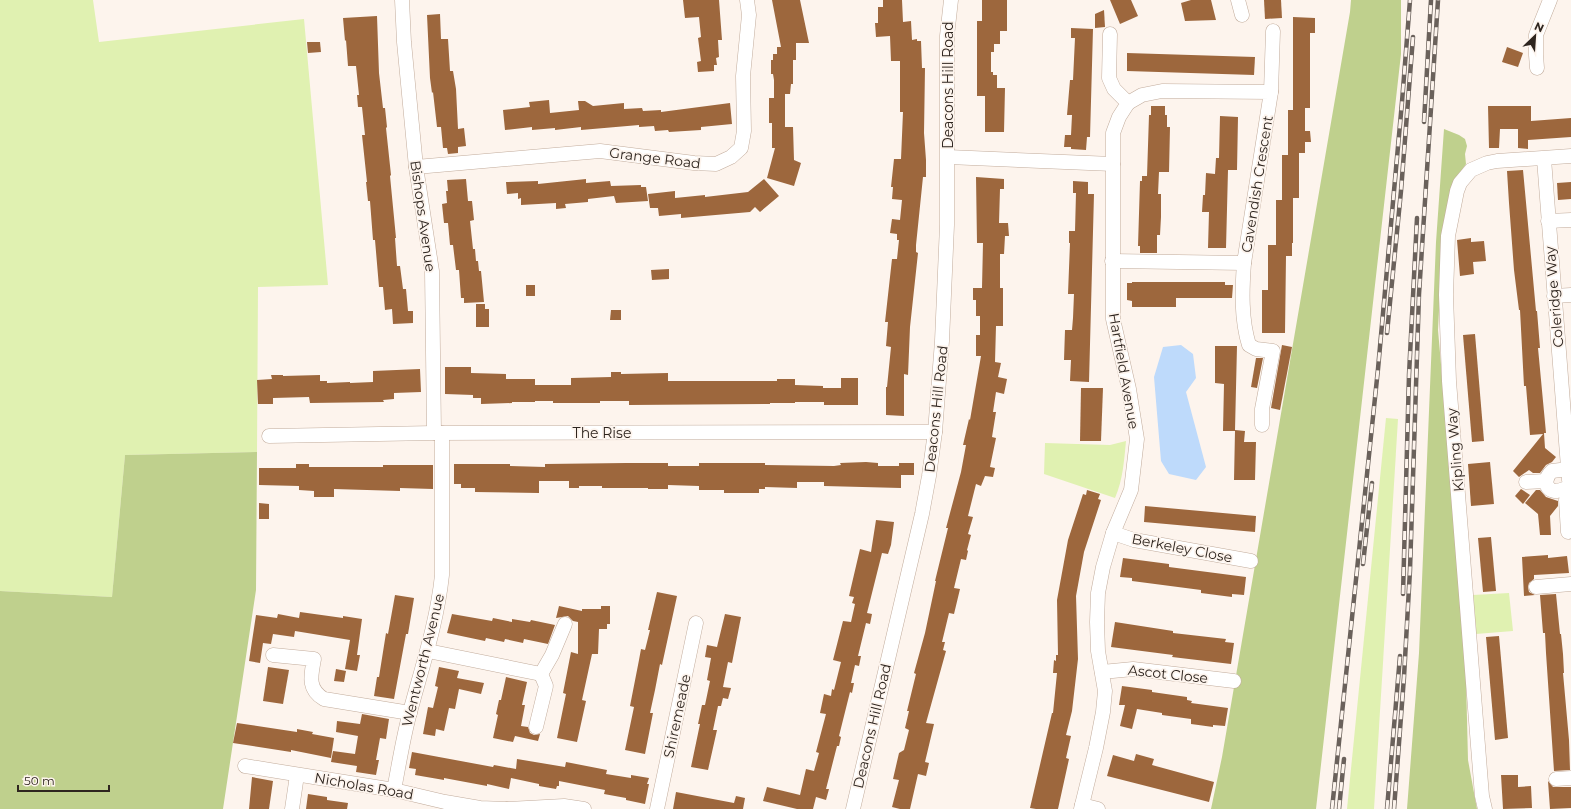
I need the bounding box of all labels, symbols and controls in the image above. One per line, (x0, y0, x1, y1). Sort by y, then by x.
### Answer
north arrow (1515, 16, 1555, 56)
text: N (1532, 19, 1546, 35)
street label: Deacons Hill Road (939, 21, 957, 149)
street label: Cavendish Crescent (1237, 114, 1277, 254)
street label: Grange Road (608, 143, 702, 173)
street label: Bishops Avenue (406, 159, 440, 273)
street label: Coleridge Way (1541, 245, 1567, 348)
street label: Hartfield Avenue (1105, 311, 1143, 431)
street label: Deacons Hill Road (920, 345, 952, 473)
street label: Kipling Way (1442, 407, 1468, 493)
street label: The Rise (573, 424, 631, 442)
street label: Berkeley Close (1130, 529, 1234, 567)
street label: Wentworth Avenue (398, 592, 448, 728)
street label: Ascot Close (1127, 661, 1209, 687)
street label: Deacons Hill Road (849, 662, 895, 790)
street label: Shiremeade (659, 673, 695, 759)
scale bar (18, 767, 109, 793)
street label: Nicholas Road (313, 768, 415, 804)
text: 50 m (24, 773, 55, 788)

